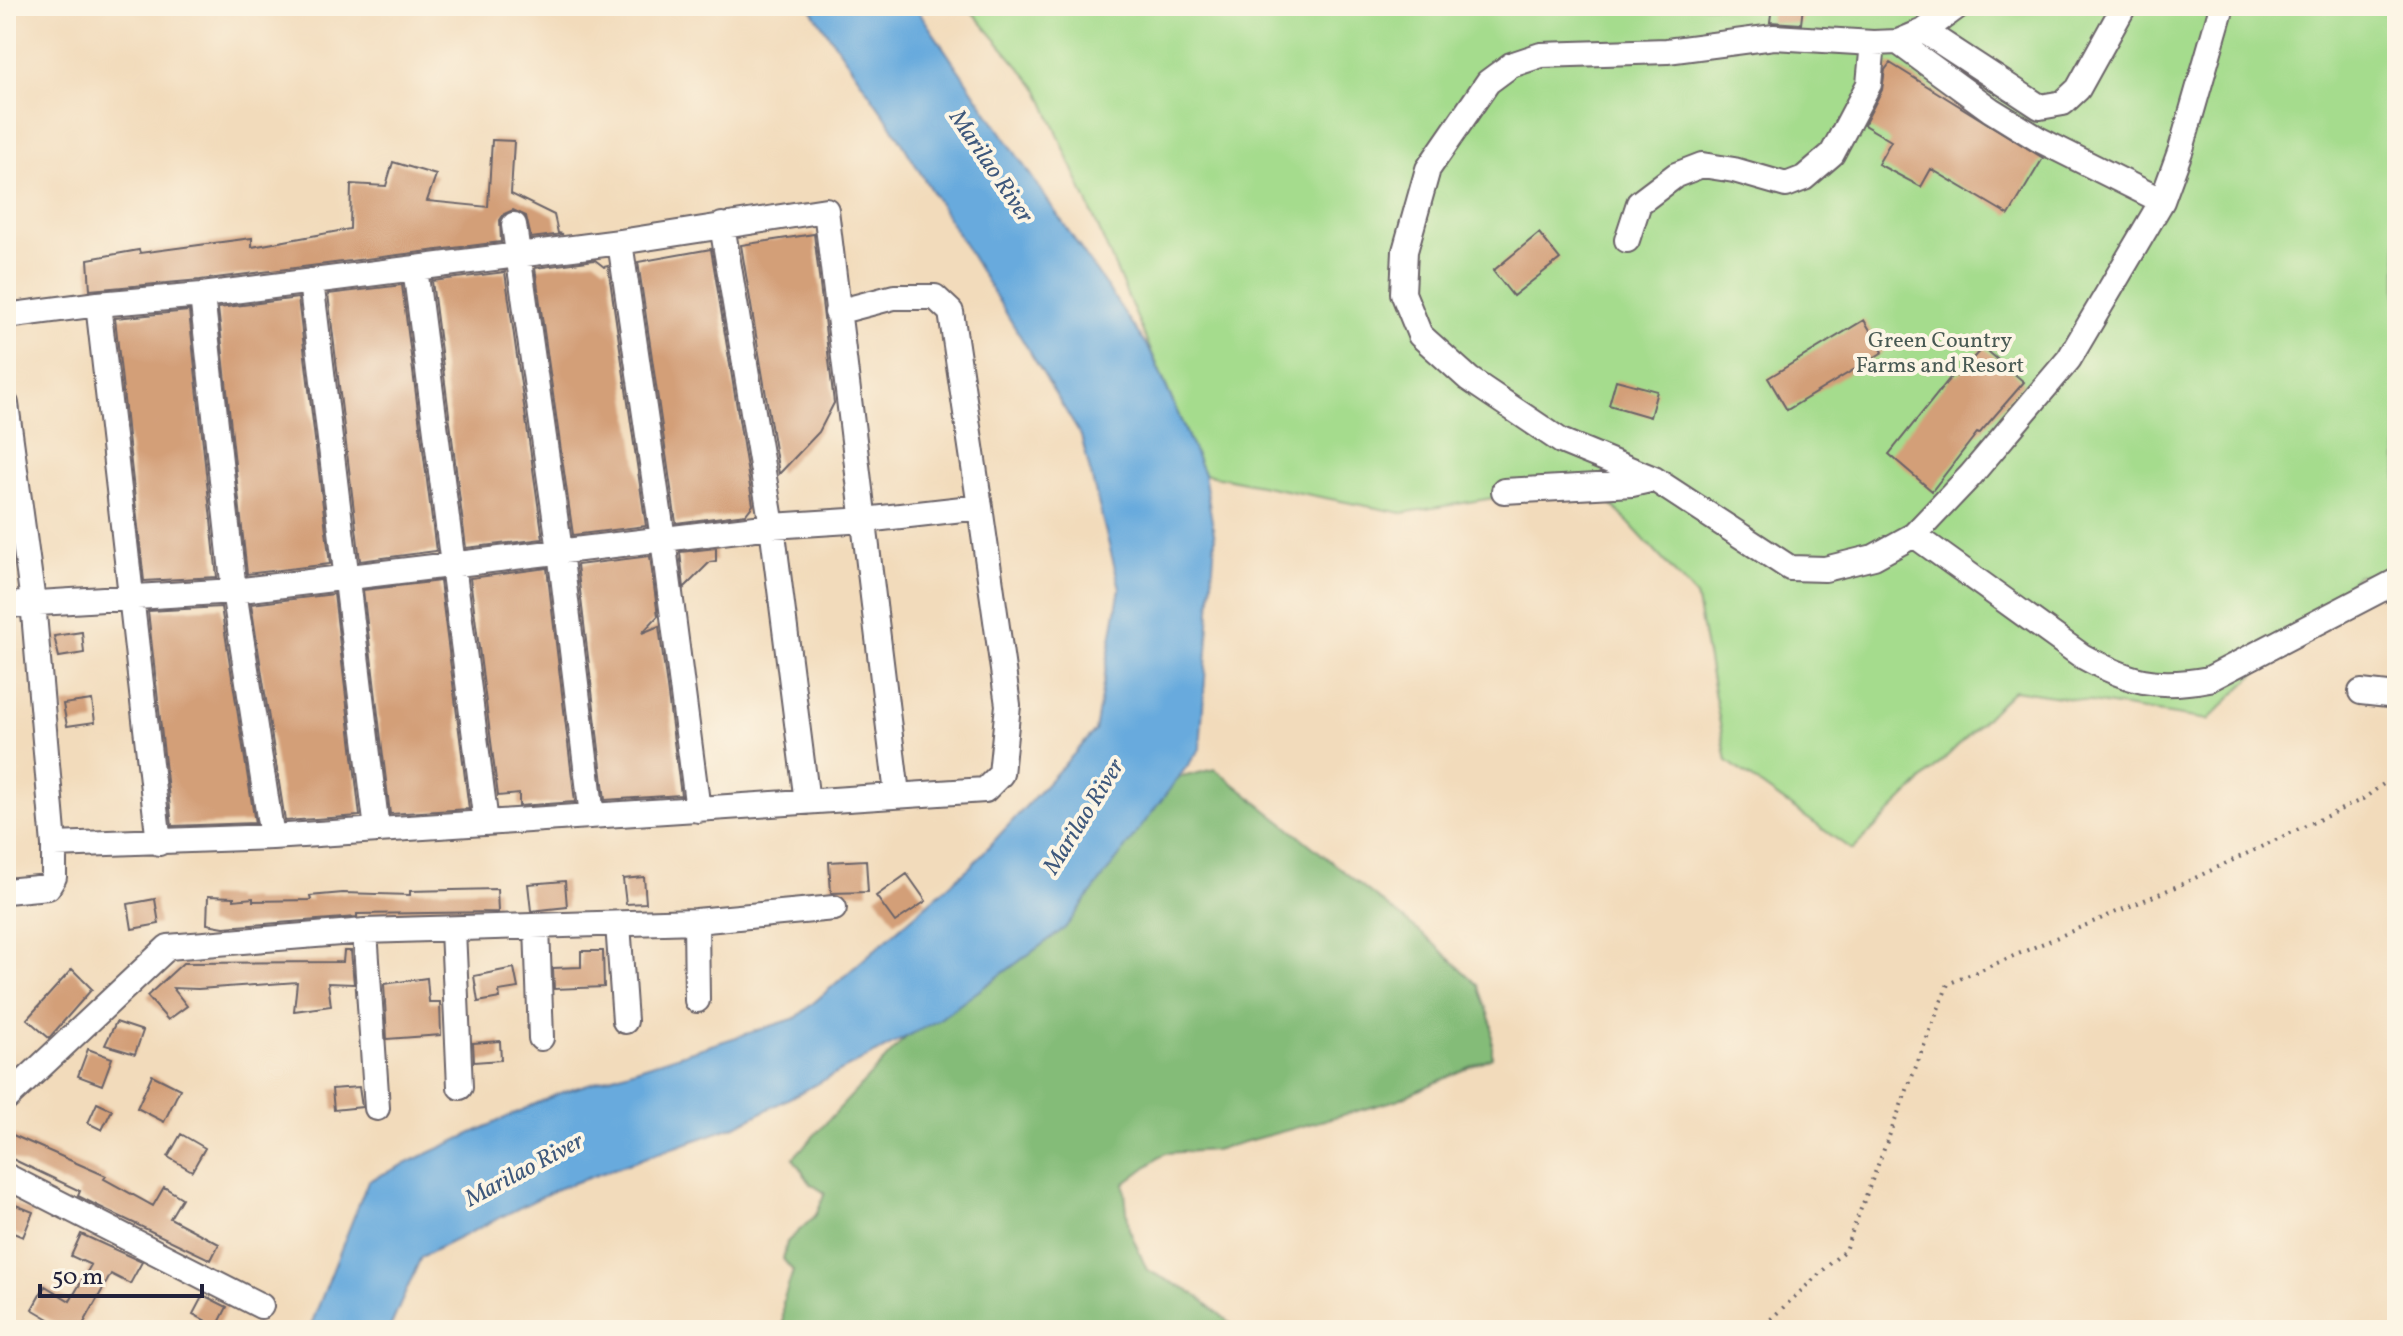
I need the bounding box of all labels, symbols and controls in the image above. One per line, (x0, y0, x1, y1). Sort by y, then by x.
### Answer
water label: Marilao River (939, 103, 1041, 231)
park label: Green Country Farms and Resort (1856, 326, 2025, 382)
water label: Marilao River (1035, 752, 1134, 882)
water label: Marilao River (459, 1125, 591, 1217)
scale bar (40, 1248, 202, 1298)
text: 50 m (52, 1261, 104, 1295)

